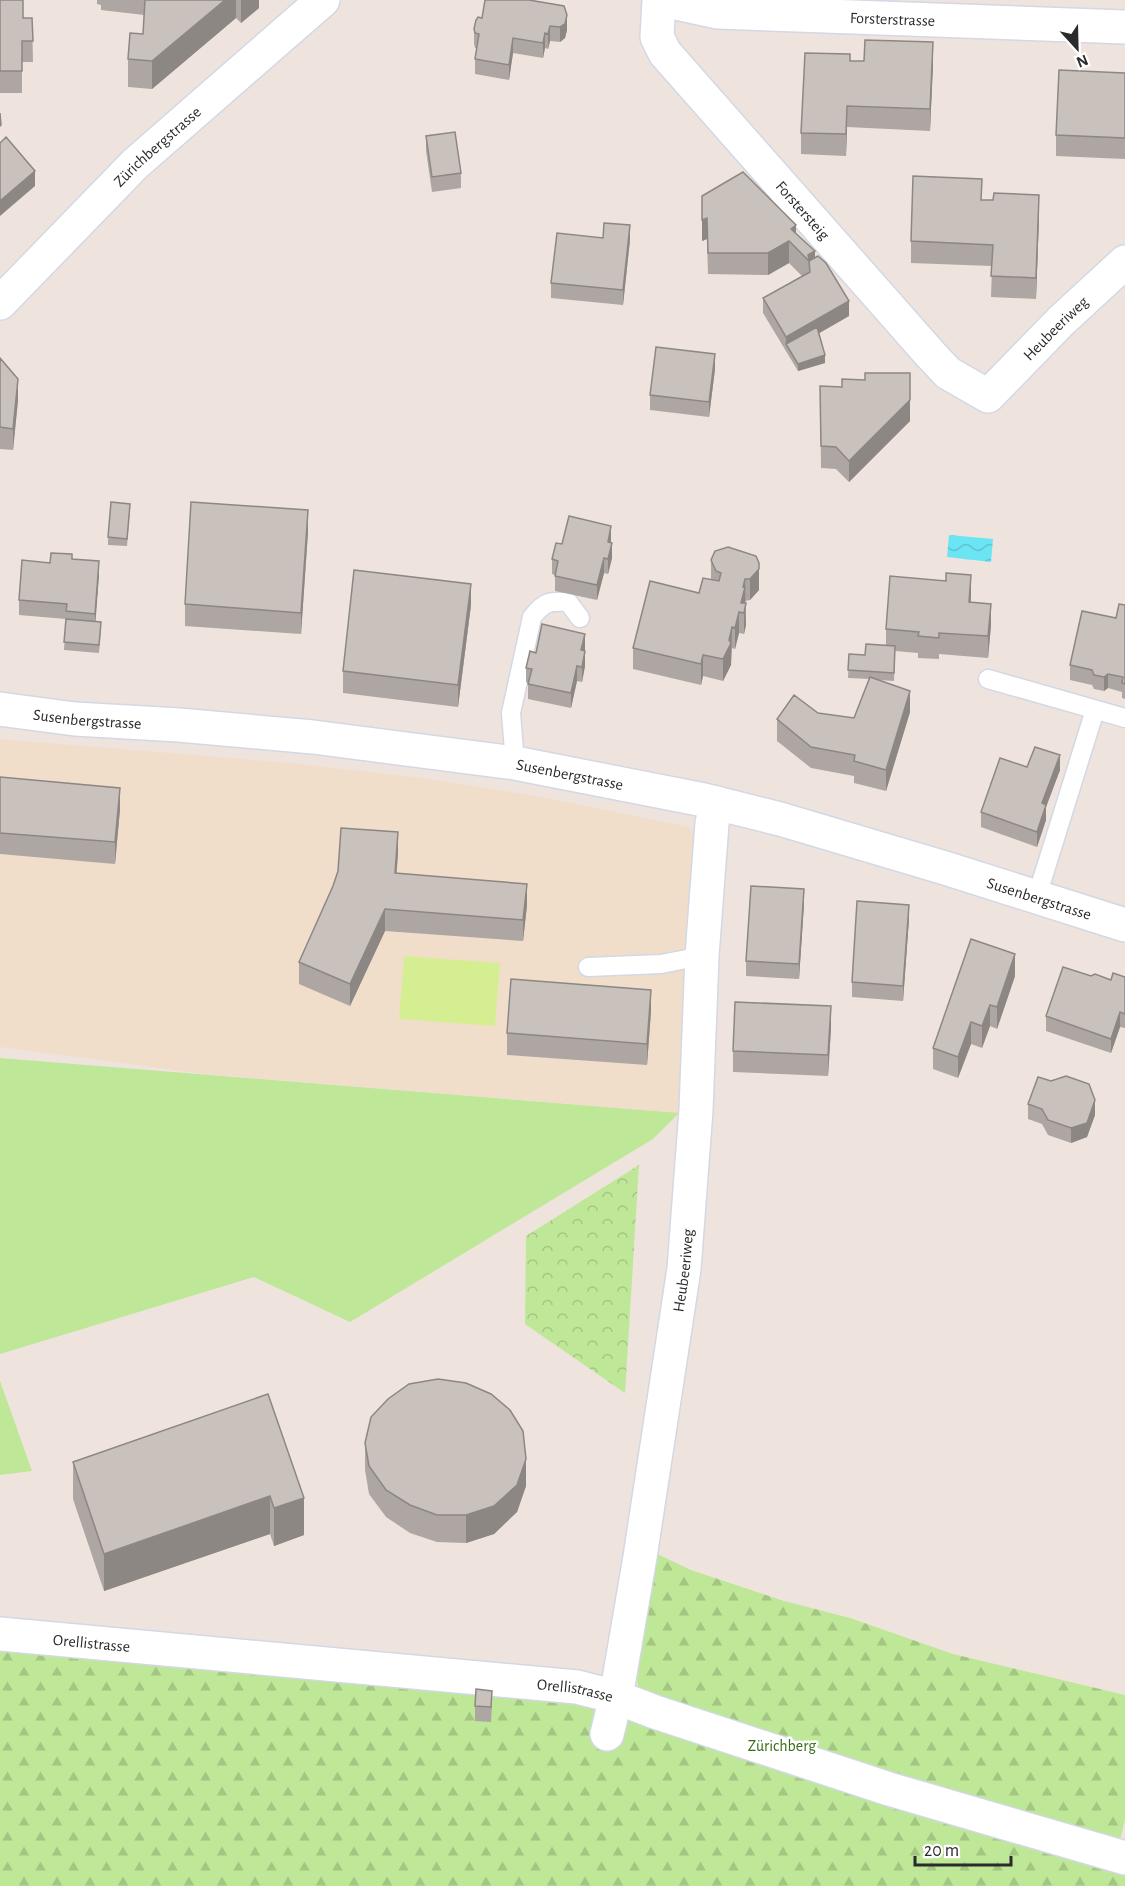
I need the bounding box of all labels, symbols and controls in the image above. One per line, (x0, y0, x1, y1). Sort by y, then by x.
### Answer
street label: Forsterstrasse (850, 10, 935, 29)
north arrow (1047, 18, 1107, 78)
text: N (1074, 51, 1090, 70)
street label: Zürichbergstrasse (111, 104, 204, 190)
street label: Forstersteig (772, 178, 833, 243)
street label: Heubeeriweg (1021, 293, 1091, 364)
street label: Susenbergstrasse (32, 707, 142, 732)
street label: Susenbergstrasse (515, 756, 625, 793)
street label: Susenbergstrasse (985, 875, 1093, 923)
street label: Heubeeriweg (671, 1228, 696, 1313)
street label: Orellistrasse (52, 1632, 131, 1655)
street label: Orellistrasse (536, 1676, 615, 1705)
park label: Zürichberg (748, 1738, 816, 1754)
scale bar (915, 1829, 1011, 1867)
text: 20 m (924, 1842, 959, 1860)

